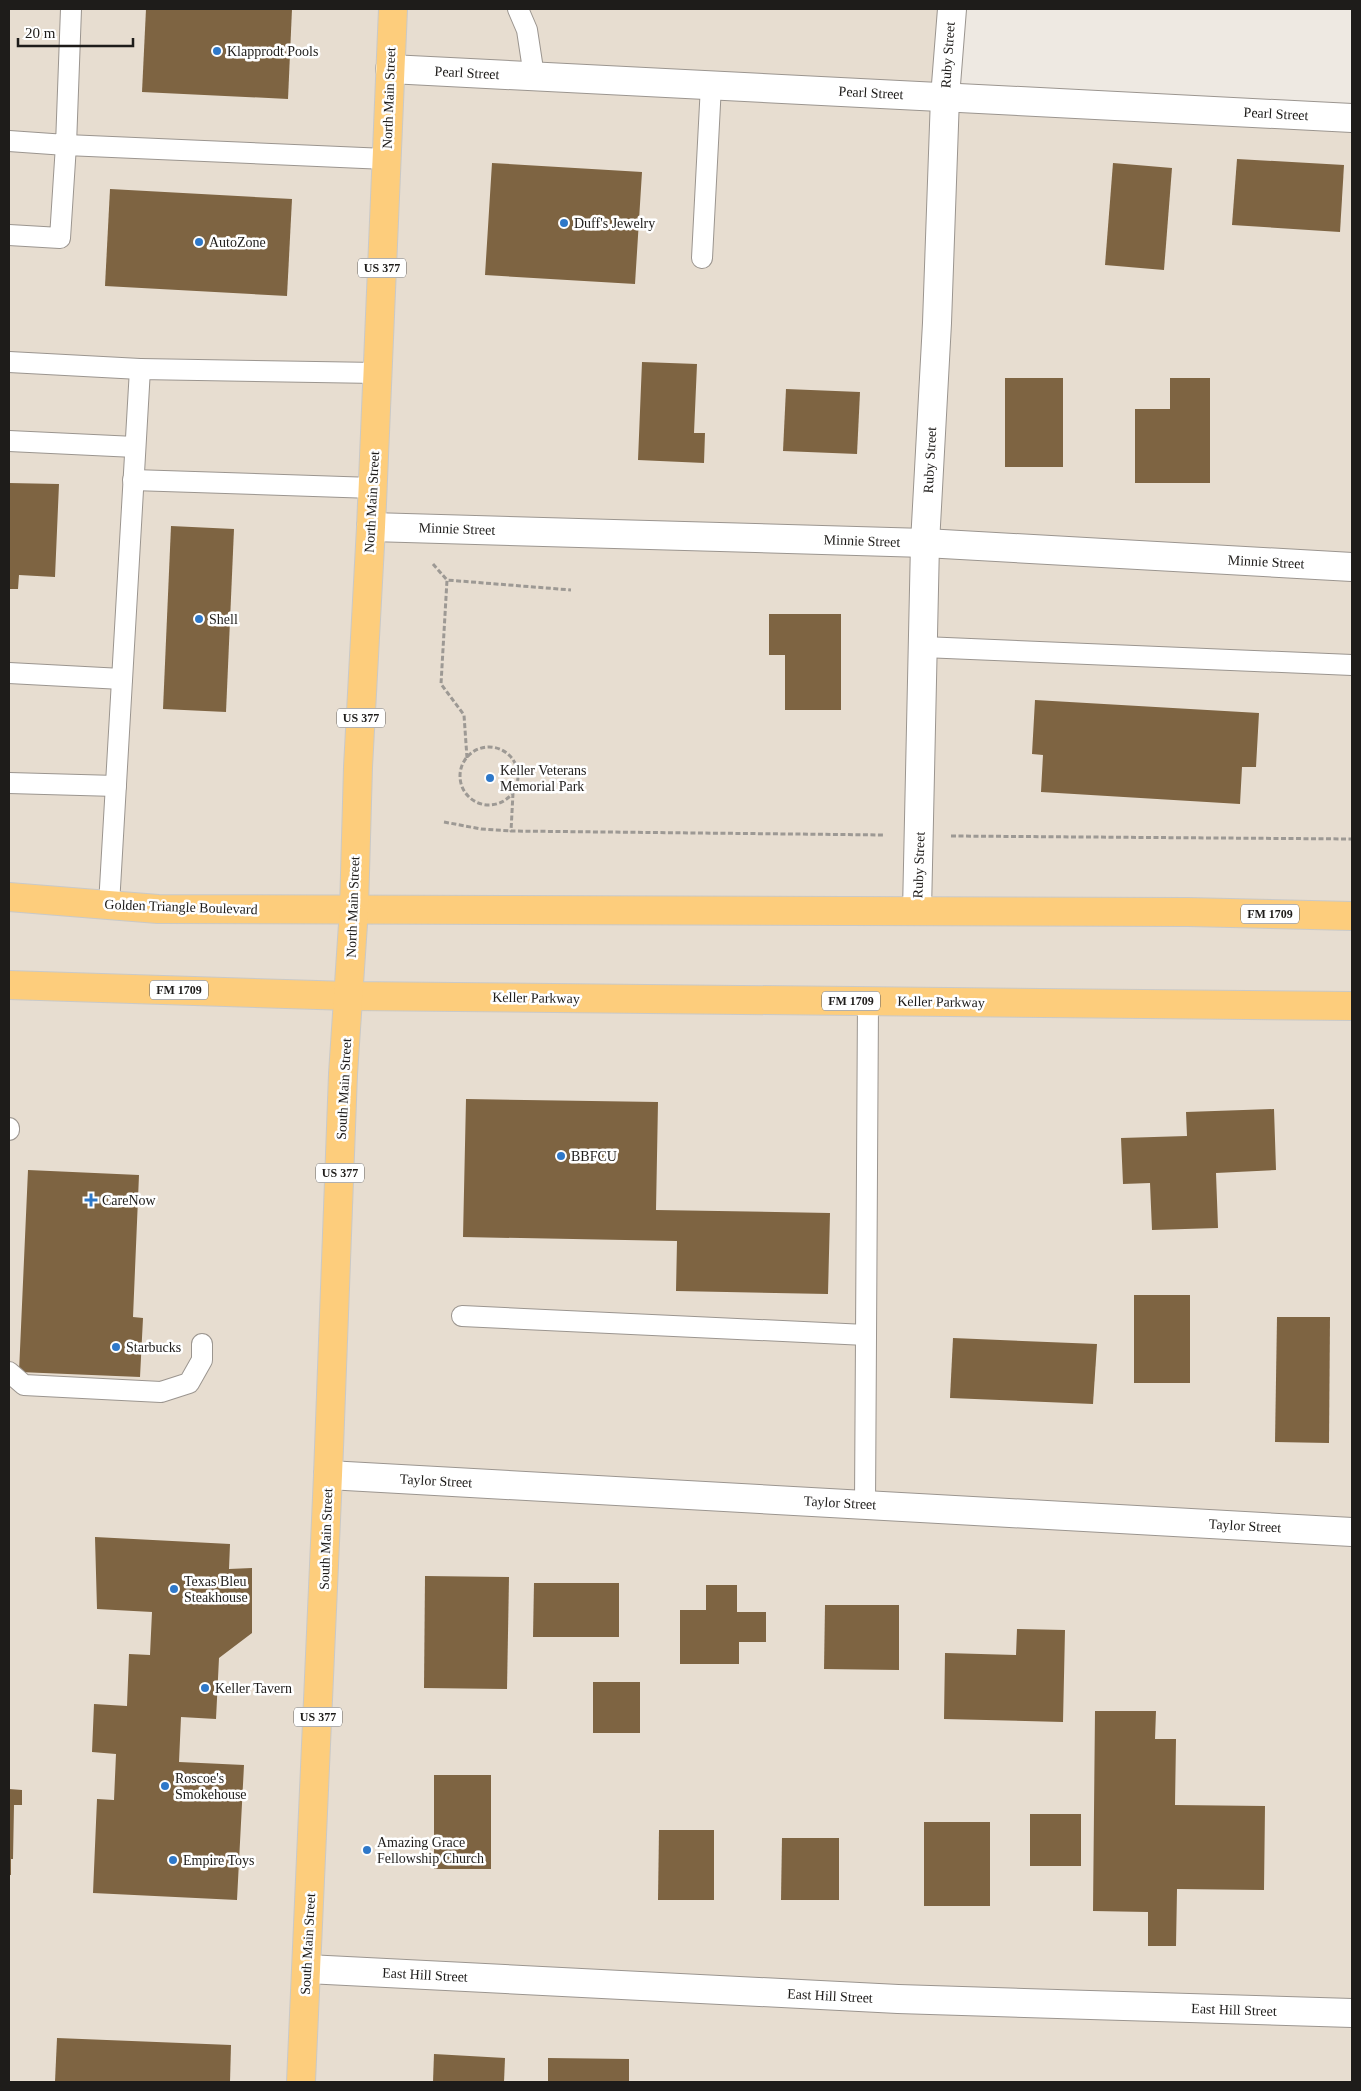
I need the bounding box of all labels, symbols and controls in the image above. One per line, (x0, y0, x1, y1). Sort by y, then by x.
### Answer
scale bar (18, 15, 132, 47)
street label: Ruby Street (938, 21, 958, 89)
text: 20 m (25, 25, 56, 41)
place label: Klapprodt Pools (227, 44, 318, 59)
marker: Klapprodt Pools (211, 45, 223, 57)
street label: North Main Street (380, 47, 398, 149)
street label: Pearl Street (434, 64, 500, 82)
street label: Pearl Street (838, 84, 904, 102)
street label: Pearl Street (1243, 105, 1309, 123)
place label: Duff's Jewelry (574, 216, 655, 231)
marker: Duff's Jewelry (558, 217, 570, 229)
place label: AutoZone (209, 235, 266, 250)
marker: AutoZone (193, 236, 205, 248)
road number: US 377 (358, 258, 406, 278)
street label: Ruby Street (921, 426, 939, 494)
street label: North Main Street (362, 451, 382, 553)
street label: Minnie Street (418, 520, 496, 538)
street label: Minnie Street (823, 532, 901, 550)
street label: Minnie Street (1227, 553, 1305, 571)
place label: Shell (209, 612, 238, 627)
marker: Shell (193, 613, 205, 625)
road number: US 377 (337, 708, 385, 728)
place label: Keller Veterans Memorial Park (500, 763, 586, 794)
marker: Keller Veterans Memorial Park (484, 772, 496, 784)
street label: Ruby Street (910, 831, 928, 898)
street label: North Main Street (344, 856, 362, 958)
street label: Golden Triangle Boulevard (104, 897, 258, 917)
road number: FM 1709 (1241, 904, 1299, 924)
road number: FM 1709 (150, 980, 208, 1000)
street label: Keller Parkway (492, 990, 580, 1006)
road number: FM 1709 (822, 991, 880, 1010)
street label: Keller Parkway (897, 994, 985, 1010)
street label: South Main Street (334, 1038, 354, 1140)
place label: BBFCU (571, 1149, 617, 1164)
marker: BBFCU (555, 1150, 567, 1162)
road number: US 377 (316, 1164, 364, 1182)
marker: CareNow (84, 1193, 98, 1207)
place label: CareNow (102, 1193, 157, 1208)
place label: Starbucks (126, 1340, 181, 1355)
marker: Starbucks (110, 1341, 122, 1353)
street label: Taylor Street (399, 1472, 473, 1490)
street label: South Main Street (317, 1488, 335, 1590)
street label: Taylor Street (803, 1494, 877, 1512)
street label: Taylor Street (1208, 1517, 1282, 1535)
place label: Texas Bleu Steakhouse (184, 1574, 248, 1605)
marker: Texas Bleu Steakhouse (168, 1583, 180, 1595)
place label: Keller Tavern (215, 1681, 292, 1696)
marker: Keller Tavern (199, 1682, 211, 1694)
road number: US 377 (294, 1708, 342, 1726)
place label: Roscoe's Smokehouse (175, 1771, 247, 1802)
marker: Roscoe's Smokehouse (159, 1780, 171, 1792)
place label: Amazing Grace Fellowship Church (377, 1835, 484, 1866)
marker: Amazing Grace Fellowship Church (361, 1844, 373, 1856)
place label: Empire Toys (183, 1853, 254, 1868)
marker: Empire Toys (167, 1854, 179, 1866)
street label: South Main Street (298, 1893, 318, 1995)
street label: East Hill Street (382, 1965, 468, 1985)
street label: East Hill Street (787, 1986, 873, 2006)
street label: East Hill Street (1191, 2001, 1277, 2019)

